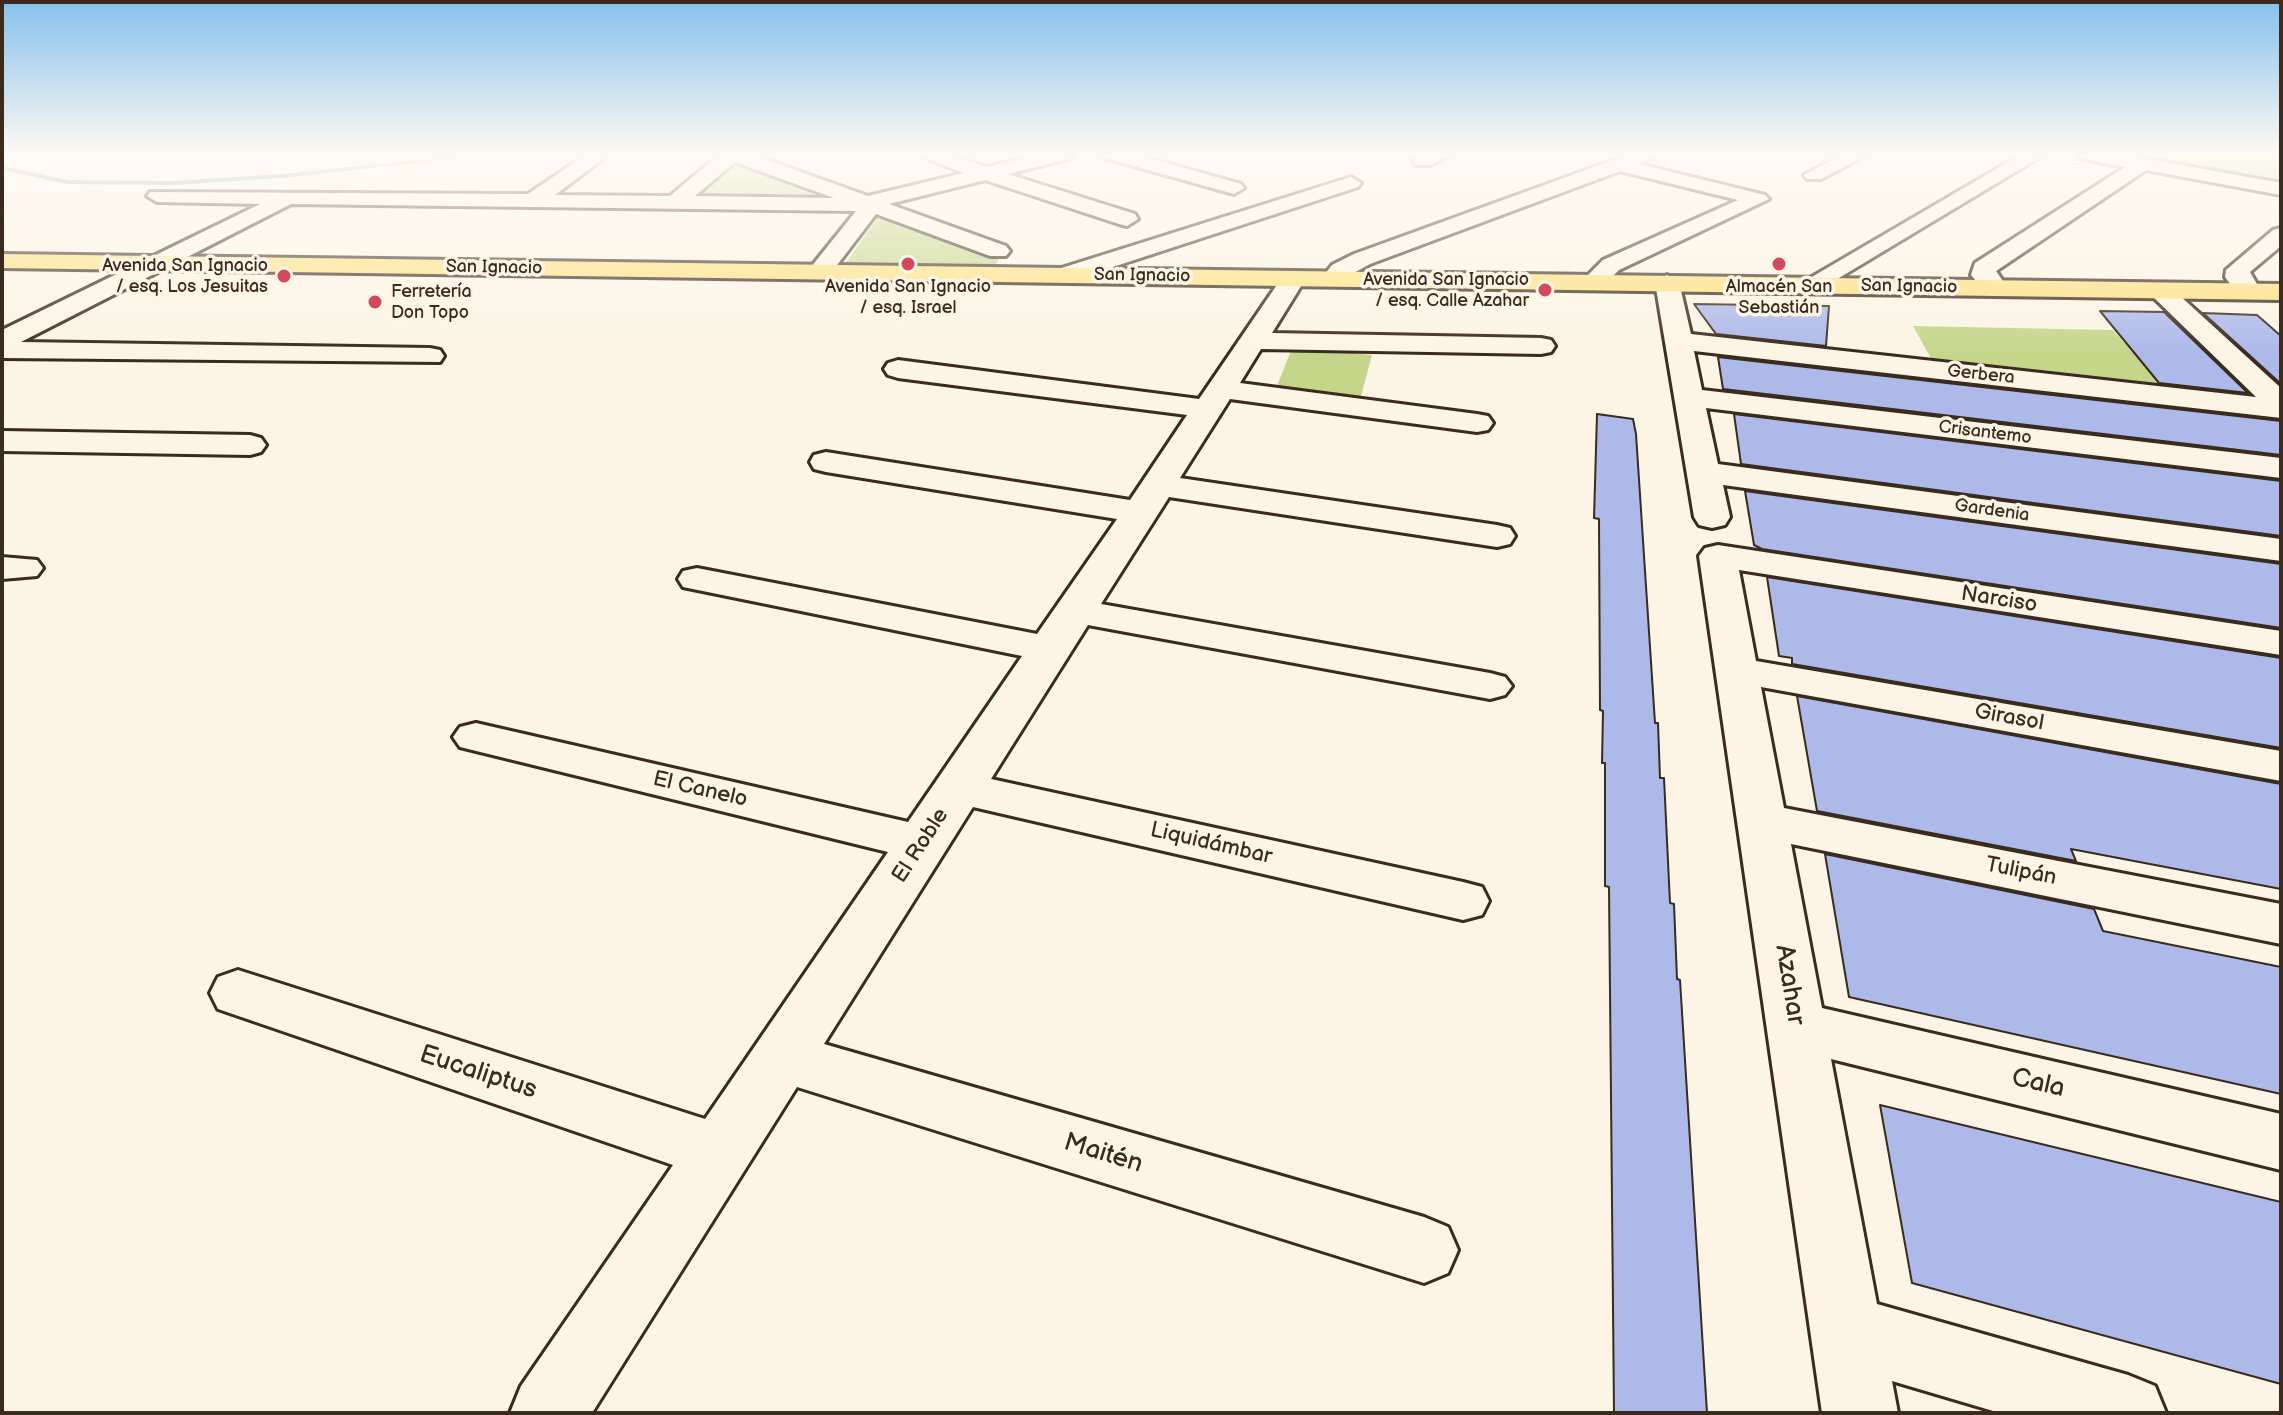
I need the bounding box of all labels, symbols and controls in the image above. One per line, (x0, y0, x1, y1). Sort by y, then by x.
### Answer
place label: Avenida San Ignacio / esq. Los Jesuitas (102, 255, 268, 298)
marker: Avenida San Ignacio / esq. Israel (899, 255, 917, 273)
marker: Almacén San Sebastián (1770, 255, 1788, 273)
street label: San Ignacio (446, 256, 542, 280)
street label: San Ignacio (1094, 264, 1190, 288)
marker: Avenida San Ignacio / esq. Los Jesuitas (275, 267, 293, 285)
place label: Avenida San Ignacio / esq. Calle Azahar (1363, 269, 1529, 312)
street label: San Ignacio (1861, 275, 1957, 299)
place label: Avenida San Ignacio / esq. Israel (825, 276, 991, 318)
place label: Almacén San Sebastián (1726, 276, 1832, 318)
place label: Ferretería Don Topo (391, 281, 472, 324)
marker: Avenida San Ignacio / esq. Calle Azahar (1536, 281, 1554, 299)
marker: Ferretería Don Topo (366, 293, 384, 311)
street label: Gerbera (1946, 361, 2016, 389)
street label: Crisantemo (1937, 417, 2033, 449)
street label: Gardenia (1953, 495, 2031, 527)
street label: Narciso (1959, 581, 2039, 619)
street label: Girasol (1972, 699, 2046, 737)
street label: El Canelo (650, 766, 750, 814)
street label: El Roble (887, 804, 955, 888)
street label: Liquidámbar (1147, 817, 1275, 871)
street label: Tulipán (1983, 852, 2059, 892)
street label: Azahar (1767, 942, 1811, 1028)
street label: Eucaliptus (416, 1039, 540, 1107)
street label: Cala (2008, 1063, 2068, 1105)
street label: Maitén (1060, 1127, 1146, 1181)

